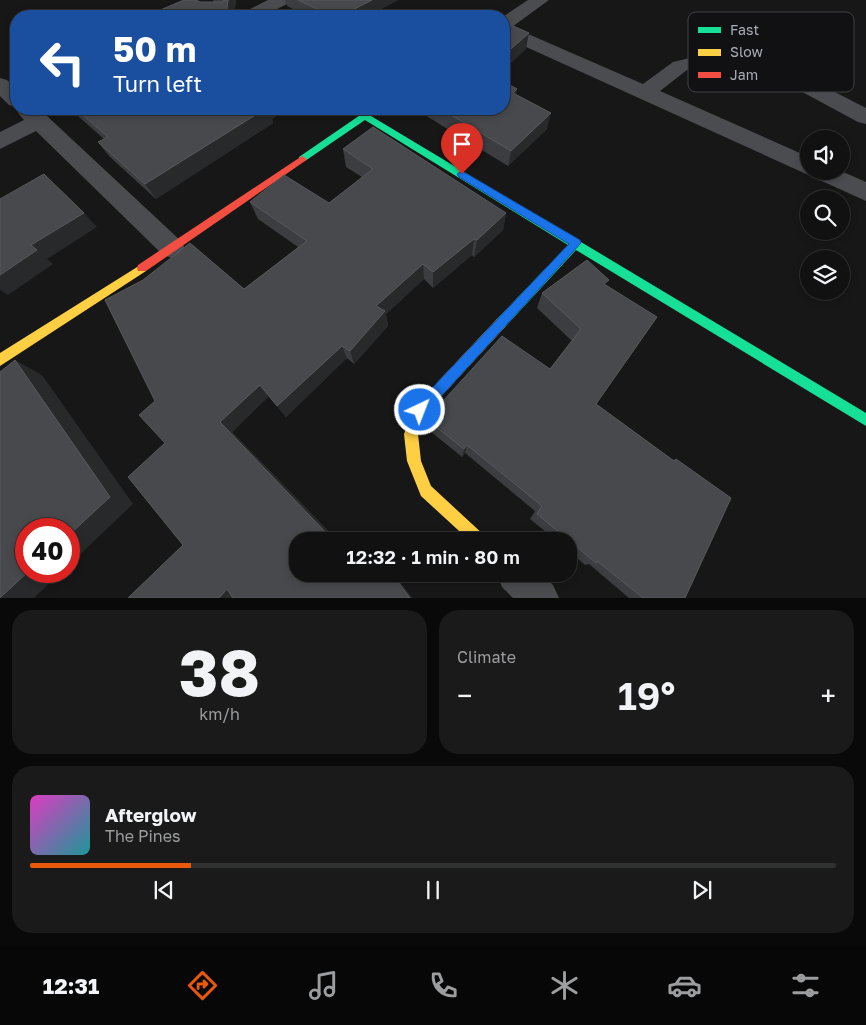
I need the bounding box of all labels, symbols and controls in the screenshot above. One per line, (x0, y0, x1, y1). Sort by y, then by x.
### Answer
legend (688, 12, 854, 92)
text: Fast (730, 21, 759, 38)
text: 50 m (113, 28, 196, 70)
icon: left (30, 30, 95, 95)
text: Slow (730, 43, 763, 60)
text: Jam (730, 66, 758, 83)
text: Turn left (113, 70, 202, 97)
pin (441, 123, 483, 174)
icon: arrive (448, 130, 476, 158)
map controls (800, 130, 850, 300)
button: sound (800, 130, 850, 180)
button: search (800, 190, 850, 240)
button: layers (800, 250, 850, 300)
position arrow (393, 383, 445, 435)
speed limit sign: 40 (15, 518, 80, 583)
text: 12:32 · 1 min · 80 m (346, 545, 520, 568)
text: 38 (179, 632, 260, 710)
text: Climate (457, 647, 516, 667)
text: 19° (618, 673, 675, 718)
text: − (457, 679, 472, 712)
text: + (821, 679, 836, 712)
text: km/h (199, 704, 240, 724)
text: Afterglow (105, 803, 196, 826)
text: The Pines (105, 826, 180, 846)
icon: previous (150, 876, 178, 904)
icon: pause (419, 876, 447, 904)
icon: next (688, 876, 716, 904)
icon: directions (185, 968, 220, 1003)
icon: music (306, 968, 341, 1003)
icon: phone (426, 968, 461, 1003)
icon: climate (547, 968, 582, 1003)
icon: car (667, 968, 702, 1003)
icon: filters (788, 968, 823, 1003)
text: 12:31 (43, 972, 99, 999)

